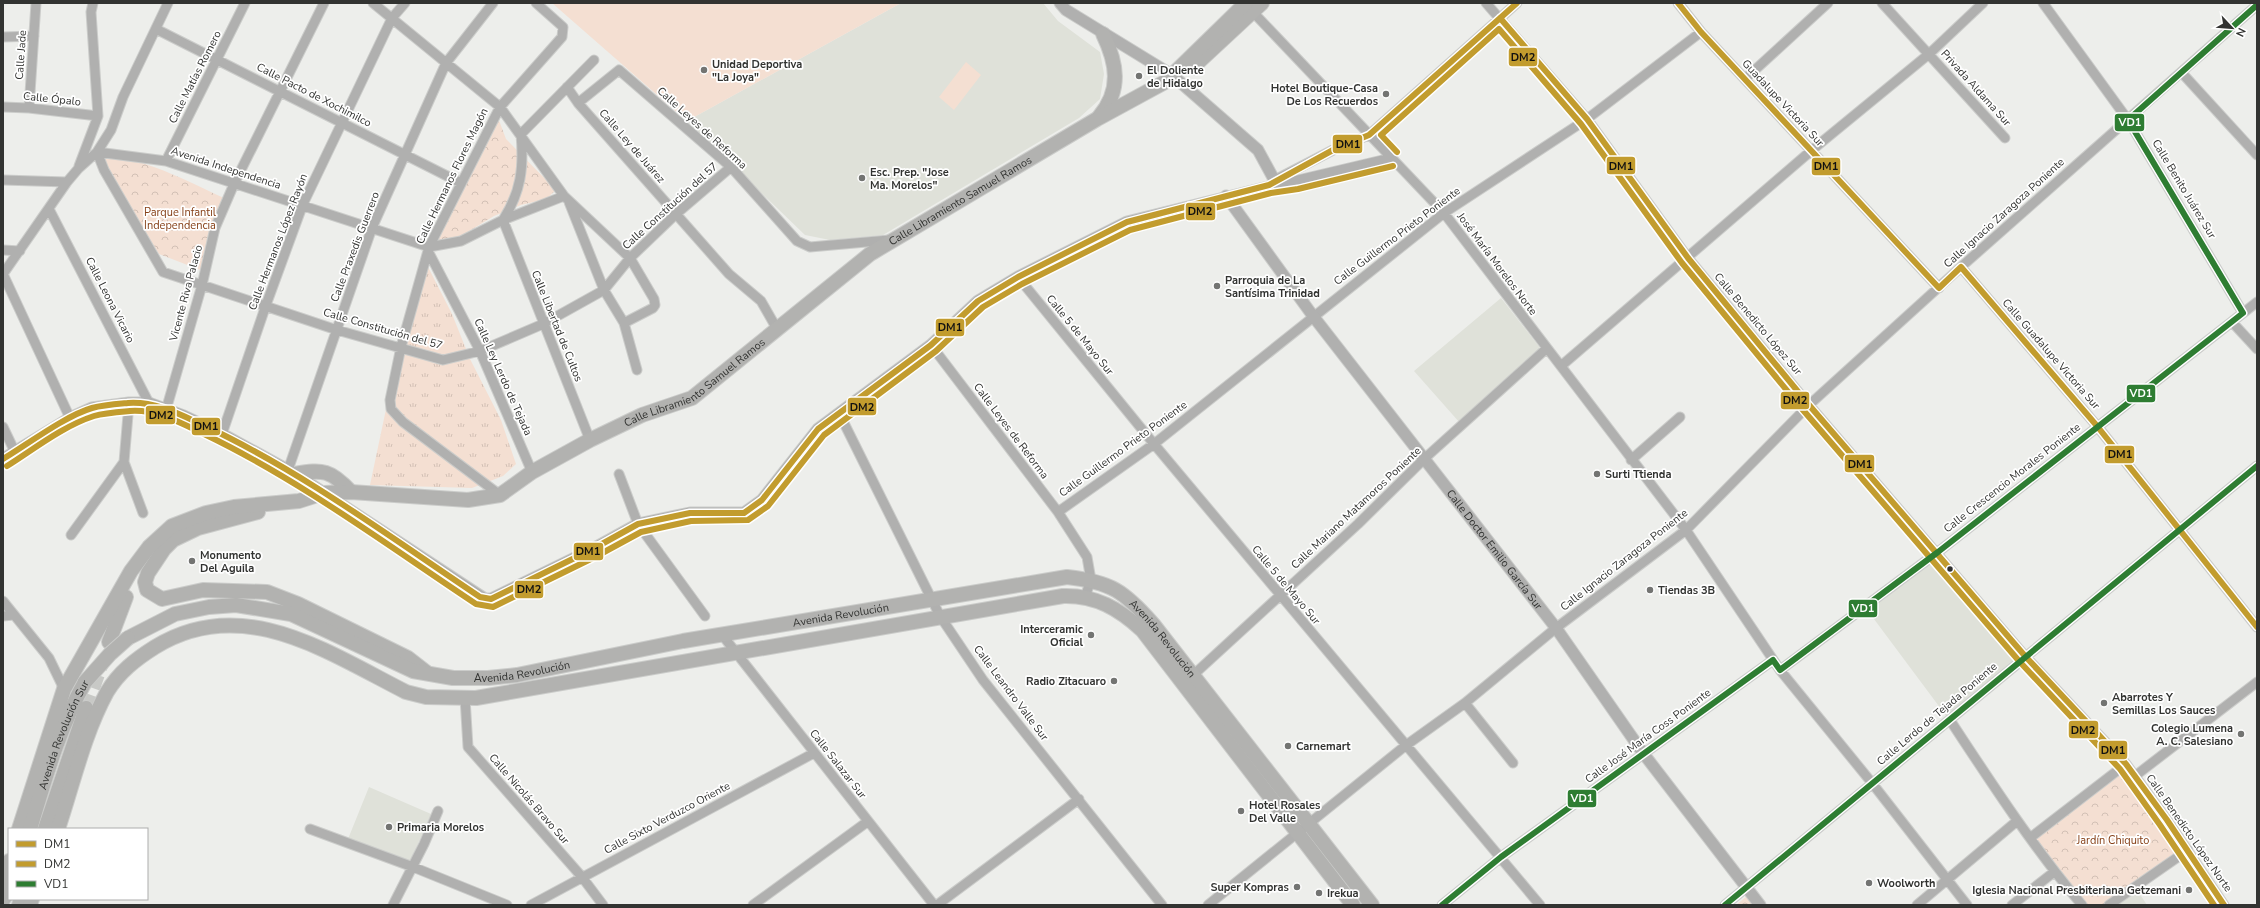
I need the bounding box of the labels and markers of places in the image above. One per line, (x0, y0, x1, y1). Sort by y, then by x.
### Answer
place label: Unidad Deportiva "La Joya" (712, 57, 802, 85)
place label: El Doliente de Hidalgo (1147, 63, 1204, 91)
marker: Unidad Deportiva "La Joya" (699, 65, 709, 75)
marker: El Doliente de Hidalgo (1134, 71, 1144, 81)
place label: Hotel Boutique-Casa De Los Recuerdos (1271, 81, 1378, 109)
marker: Hotel Boutique-Casa De Los Recuerdos (1381, 89, 1391, 99)
place label: Esc. Prep. "Jose Ma. Morelos" (870, 165, 949, 193)
marker: Esc. Prep. "Jose Ma. Morelos" (857, 173, 867, 183)
place label: Parroquia de La Santísima Trinidad (1225, 273, 1320, 301)
marker: Parroquia de La Santísima Trinidad (1212, 281, 1222, 291)
place label: Surti Ttienda (1605, 467, 1671, 482)
marker: Surti Ttienda (1592, 469, 1602, 479)
place label: Monumento Del Aguila (200, 548, 261, 576)
marker: Monumento Del Aguila (187, 556, 197, 566)
unlabelled marker (1945, 564, 1955, 574)
place label: Tiendas 3B (1658, 583, 1715, 598)
marker: Tiendas 3B (1645, 585, 1655, 595)
place label: Interceramic Oficial (1020, 622, 1084, 650)
marker: Interceramic Oficial (1086, 630, 1096, 640)
place label: Radio Zitacuaro (1026, 674, 1106, 689)
marker: Radio Zitacuaro (1109, 676, 1119, 686)
place label: Abarrotes Y Semillas Los Sauces (2112, 690, 2215, 718)
marker: Abarrotes Y Semillas Los Sauces (2099, 698, 2109, 708)
place label: Colegio Lumena A. C. Salesiano (2151, 721, 2233, 749)
marker: Colegio Lumena A. C. Salesiano (2236, 729, 2246, 739)
place label: Carnemart (1296, 739, 1351, 754)
marker: Carnemart (1283, 741, 1293, 751)
place label: Hotel Rosales Del Valle (1249, 798, 1320, 826)
marker: Hotel Rosales Del Valle (1236, 806, 1246, 816)
place label: Primaria Morelos (397, 820, 484, 835)
marker: Primaria Morelos (384, 822, 394, 832)
place label: Woolworth (1877, 876, 1935, 891)
marker: Woolworth (1864, 878, 1874, 888)
place label: Super Kompras (1210, 880, 1289, 895)
marker: Super Kompras (1292, 882, 1302, 892)
place label: Iglesia Nacional Presbiteriana Getzemani (1972, 883, 2181, 898)
marker: Iglesia Nacional Presbiteriana Getzemani (2184, 885, 2194, 895)
place label: Irekua (1327, 886, 1359, 901)
marker: Irekua (1314, 888, 1324, 898)

